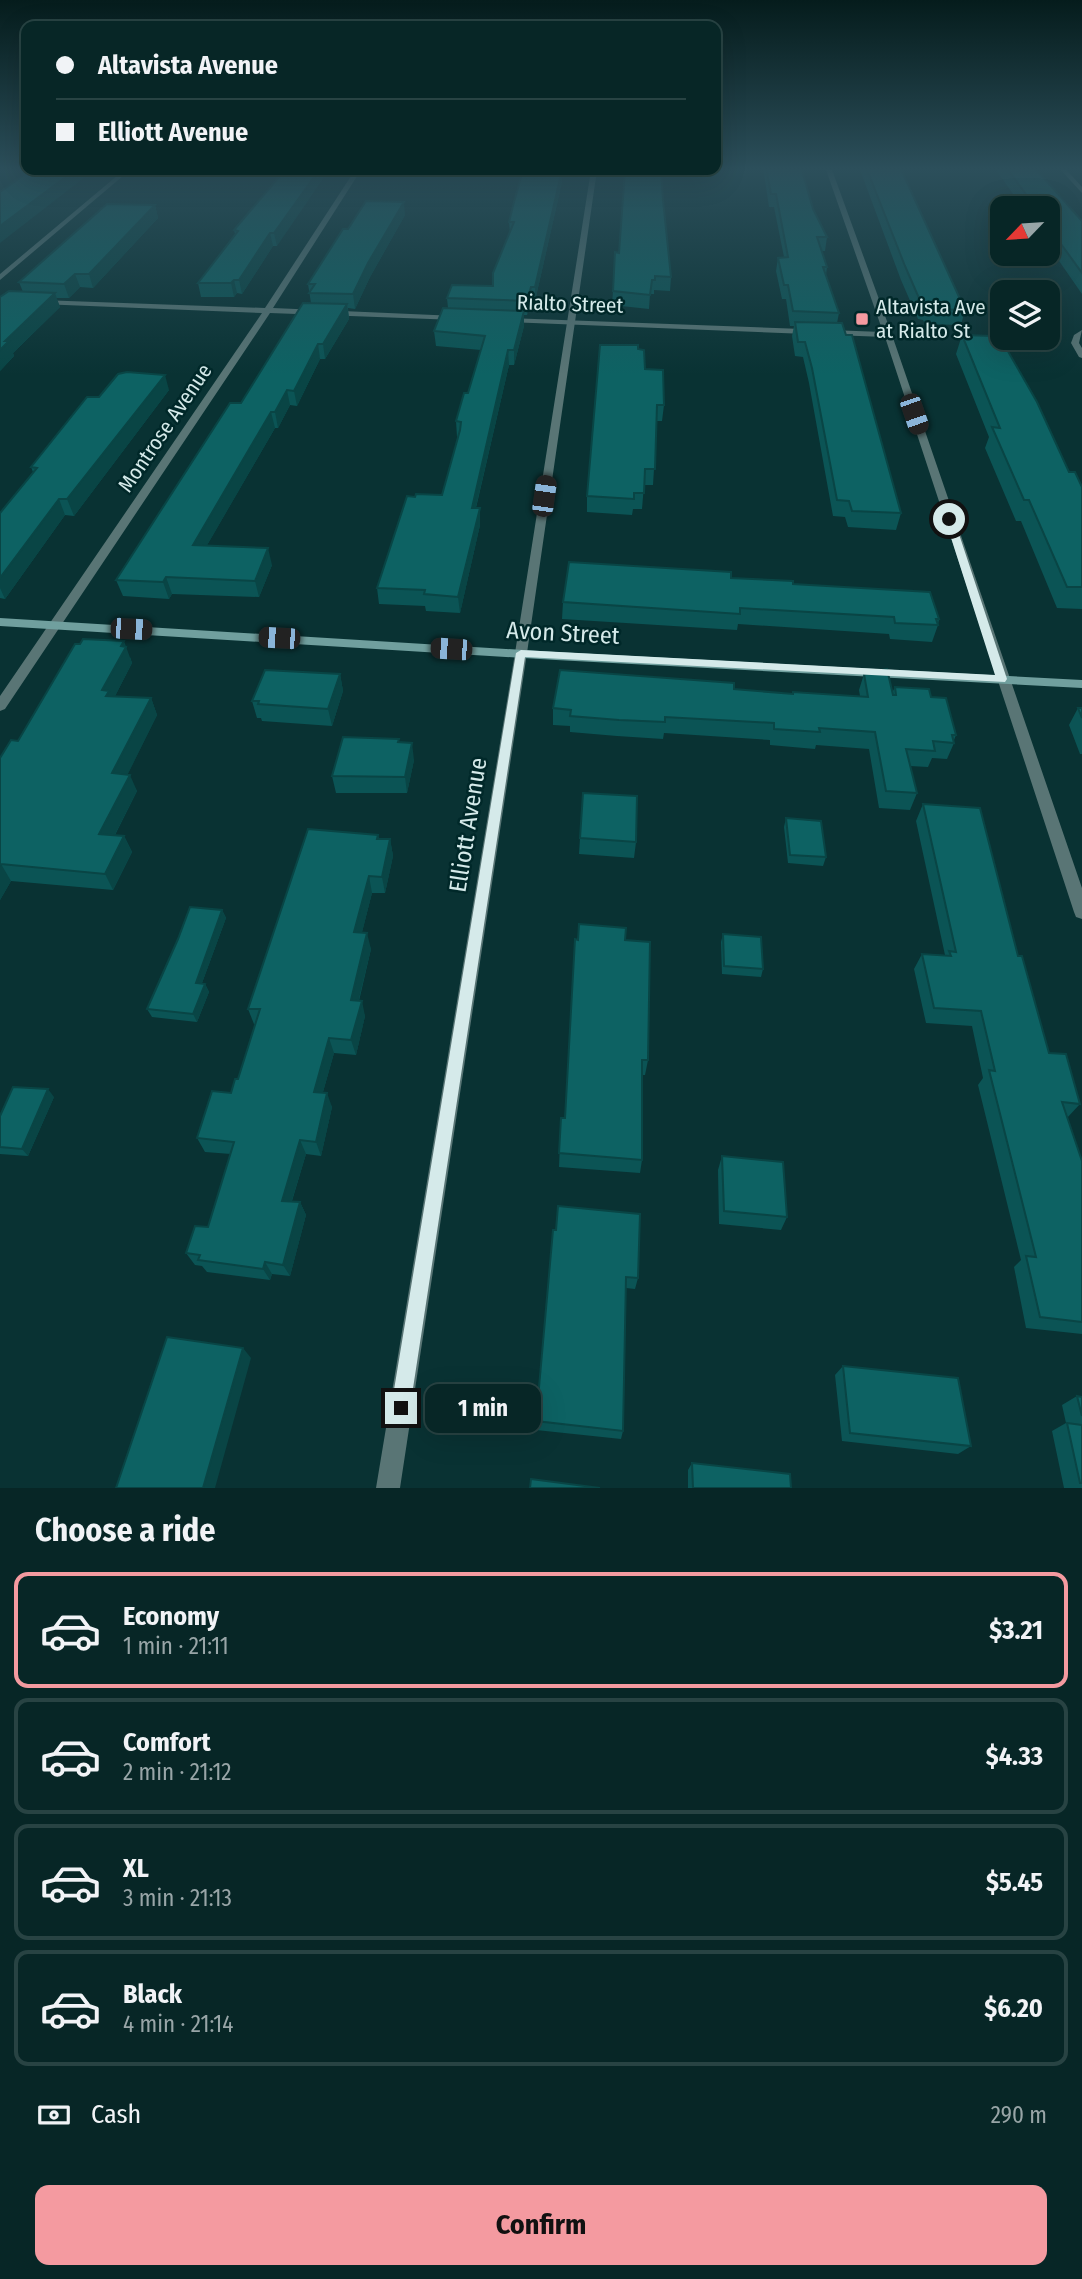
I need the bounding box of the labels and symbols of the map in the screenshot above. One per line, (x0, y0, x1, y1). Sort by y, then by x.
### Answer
north arrow (990, 196, 1060, 266)
street label: Rialto Street (516, 289, 624, 319)
place label: Altavista Ave at Rialto St (876, 294, 986, 344)
marker: Altavista Ave at Rialto St (854, 311, 870, 327)
street label: Montrose Avenue (113, 359, 217, 497)
car (898, 391, 931, 437)
car (531, 474, 558, 518)
route start (933, 503, 965, 535)
street label: Avon Street (506, 616, 620, 650)
car (110, 617, 153, 641)
car (258, 626, 301, 650)
car (430, 637, 473, 661)
street label: Elliott Avenue (444, 756, 492, 894)
callout: 1 min (426, 1384, 541, 1432)
route end (385, 1392, 417, 1424)

